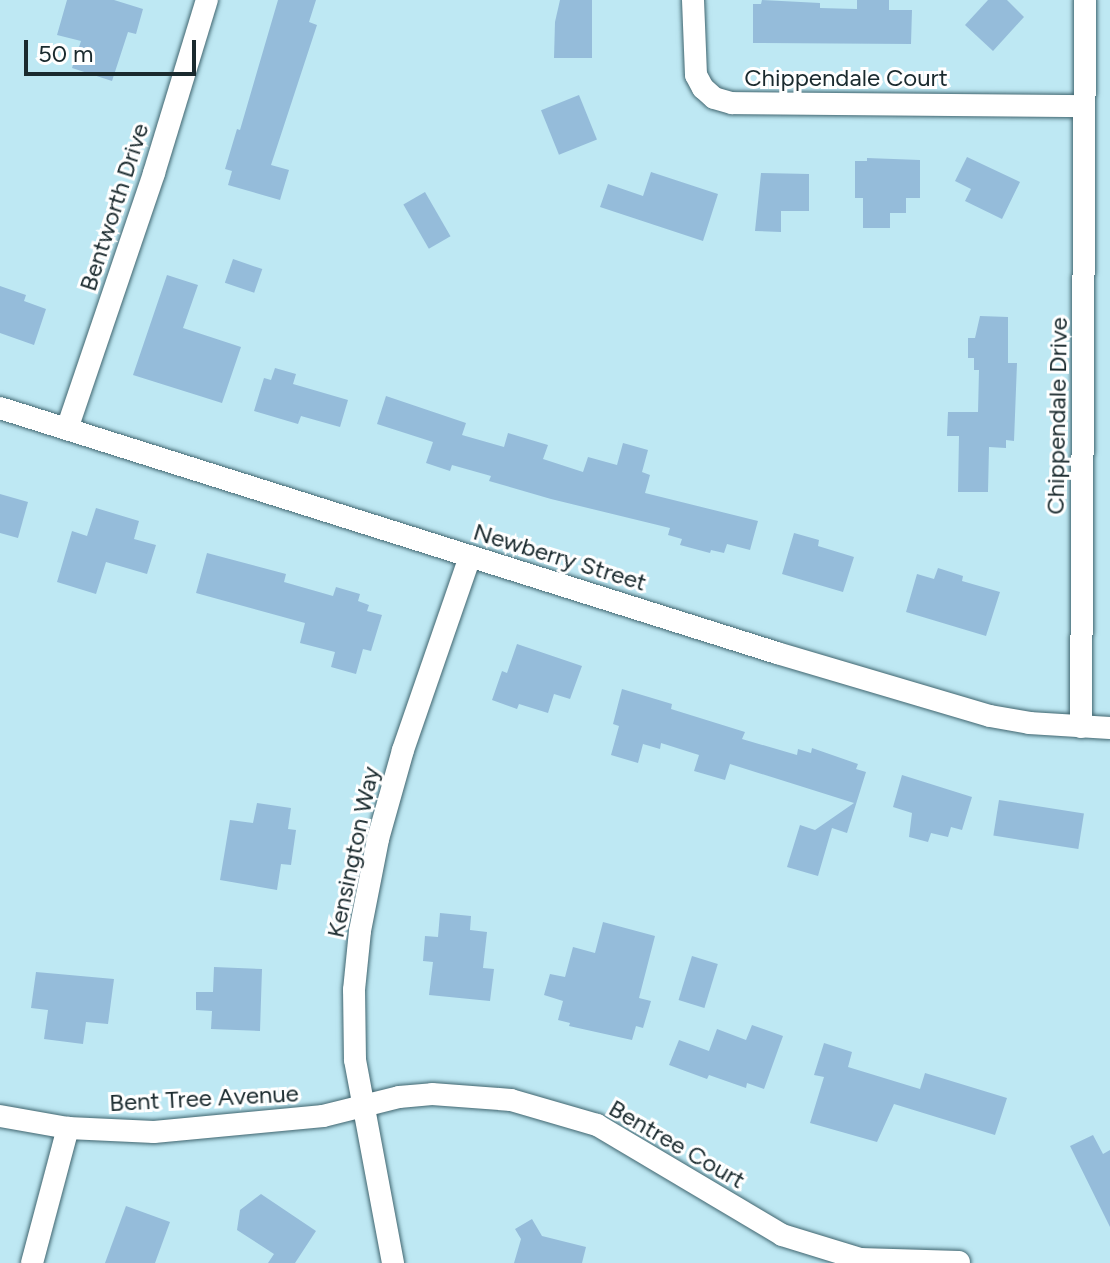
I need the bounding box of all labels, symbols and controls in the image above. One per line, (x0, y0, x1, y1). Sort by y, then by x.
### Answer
scale bar (28, 24, 200, 74)
text: 50 m (38, 39, 94, 68)
street label: Chippendale Court (744, 64, 948, 92)
street label: Bentworth Drive (73, 119, 155, 295)
street label: Chippendale Drive (1041, 317, 1073, 515)
street label: Newberry Street (470, 517, 650, 597)
street label: Kensington Way (321, 764, 385, 940)
street label: Bent Tree Avenue (109, 1079, 299, 1117)
street label: Bentree Court (604, 1093, 750, 1195)

